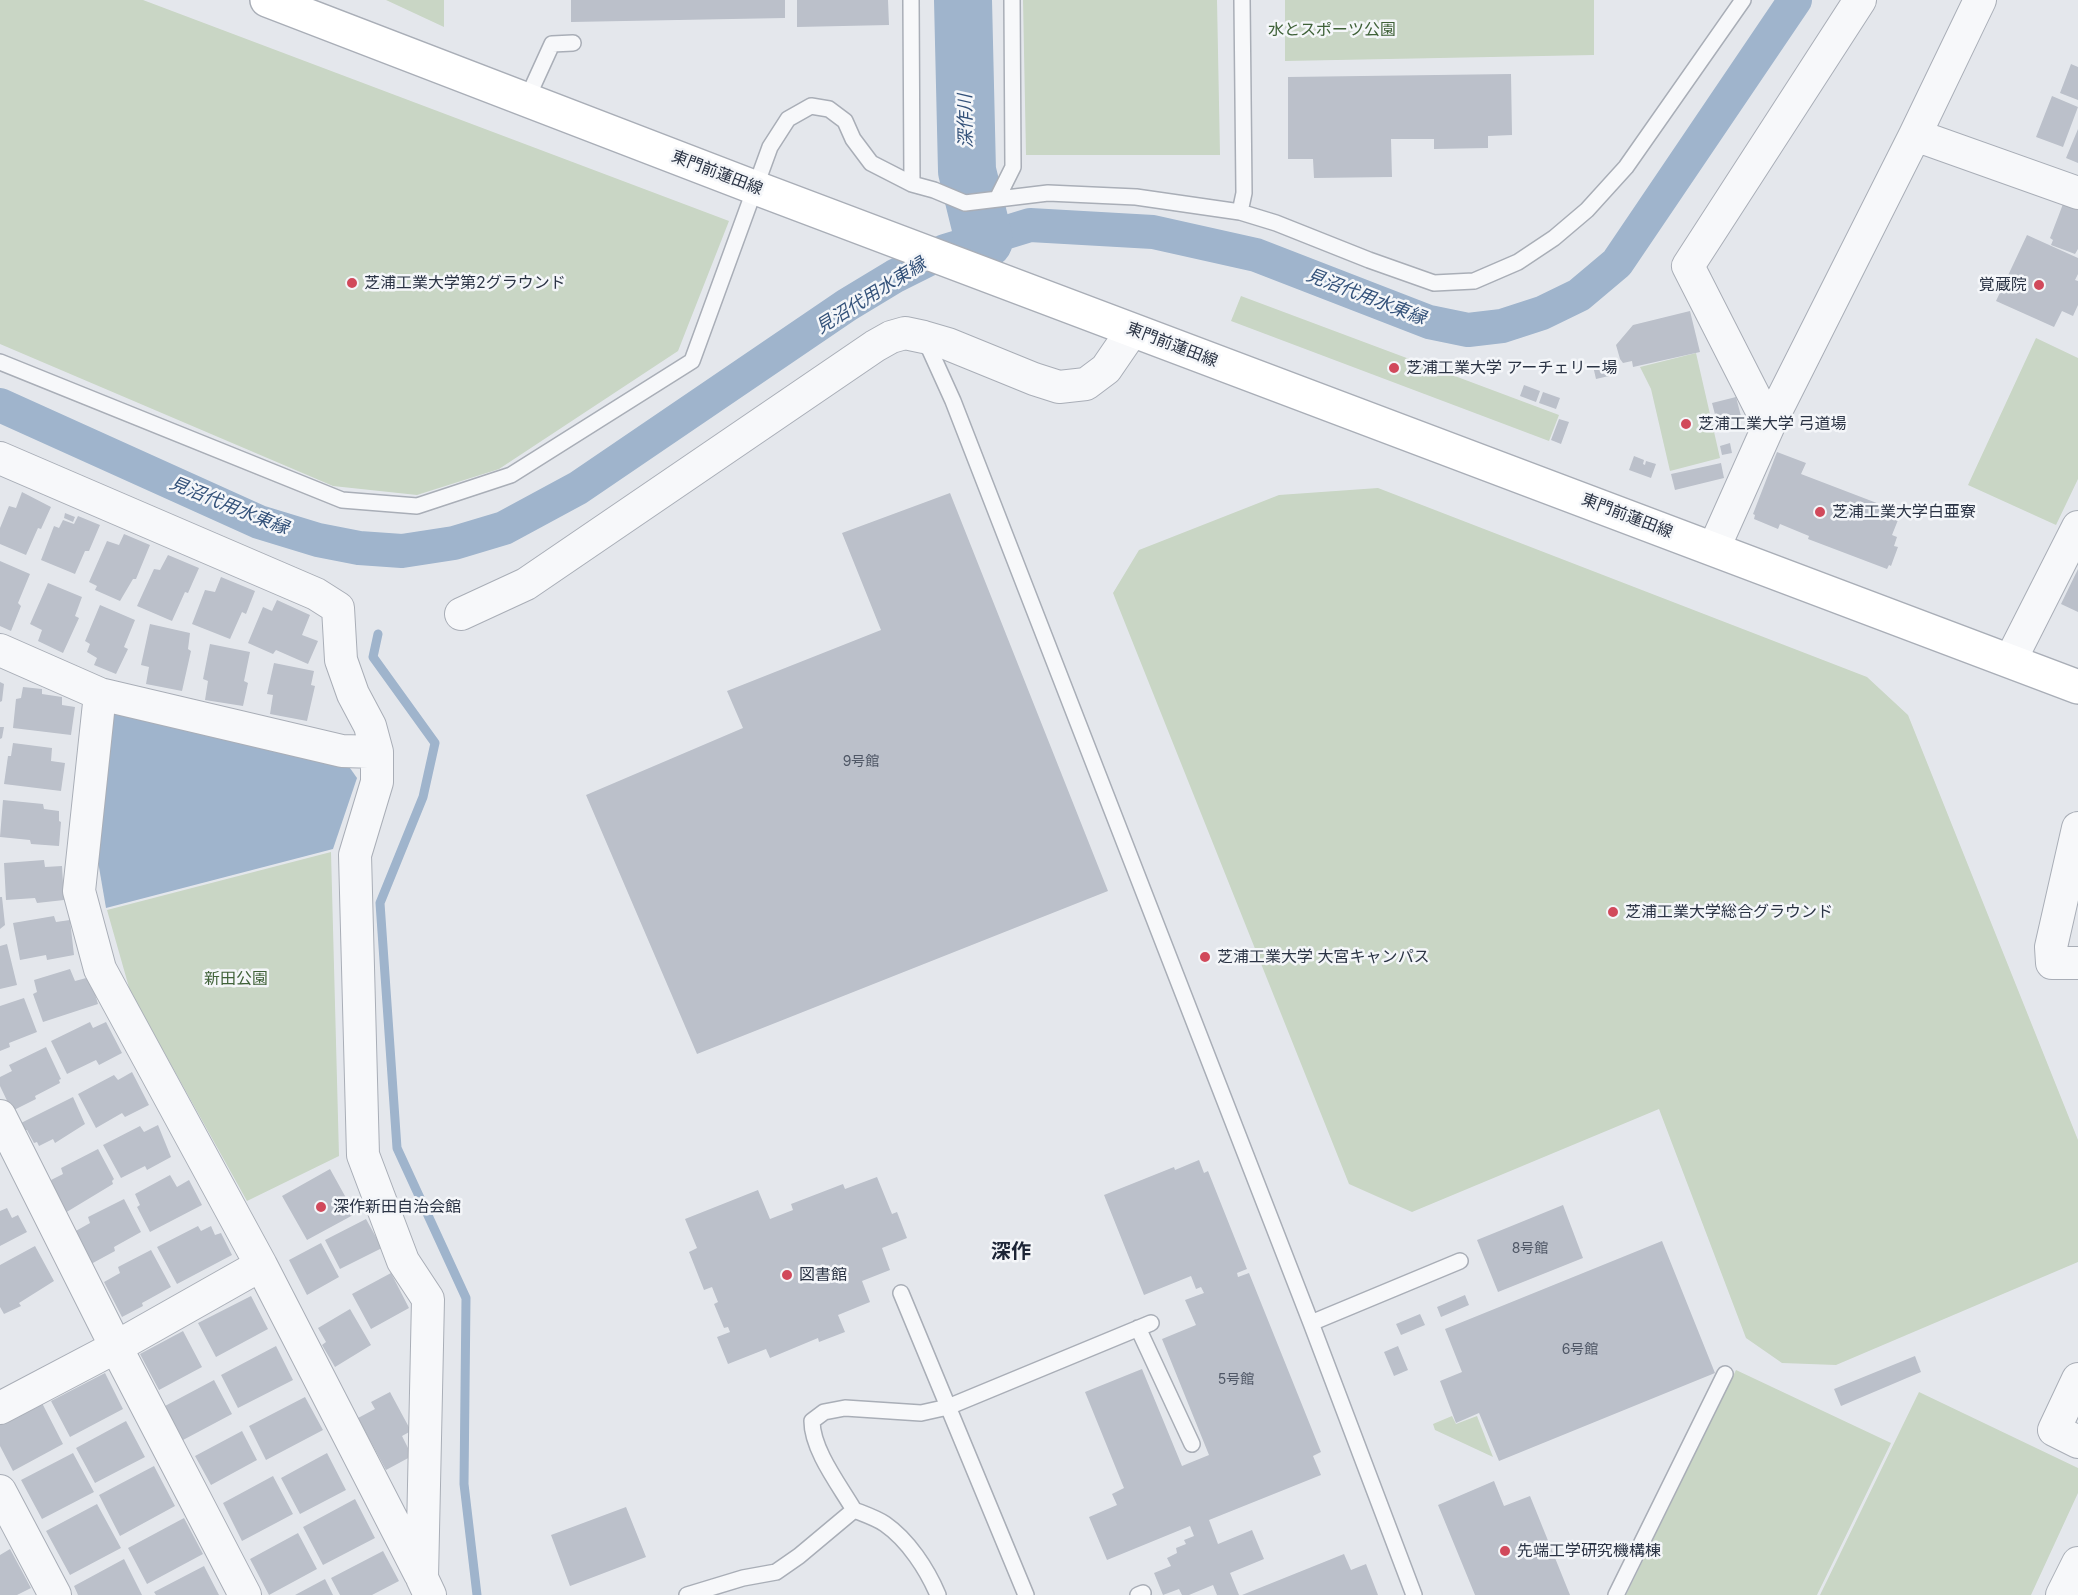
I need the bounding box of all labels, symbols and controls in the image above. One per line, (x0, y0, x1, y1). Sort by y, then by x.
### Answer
park label: 水とスポーツ公園 (1268, 20, 1396, 40)
water label: 深作川 (955, 94, 977, 148)
street label: 東門前蓮田線 (669, 147, 765, 199)
water label: 見沼代用水東縁 (812, 253, 930, 339)
water label: 見沼代用水東縁 (1303, 264, 1429, 330)
place label: 芝浦工業大学第2グラウンド (364, 273, 566, 293)
place label: 覚蔵院 (1979, 275, 2027, 295)
marker: 芝浦工業大学第2グラウンド (345, 276, 359, 290)
marker: 覚蔵院 (2032, 278, 2046, 292)
street label: 東門前蓮田線 (1124, 319, 1220, 371)
place label: 芝浦工業大学 アーチェリー場 (1406, 358, 1618, 378)
marker: 芝浦工業大学 アーチェリー場 (1387, 361, 1401, 375)
place label: 芝浦工業大学 弓道場 (1698, 414, 1846, 434)
marker: 芝浦工業大学 弓道場 (1679, 417, 1693, 431)
water label: 見沼代用水東縁 (167, 472, 291, 540)
street label: 東門前蓮田線 (1579, 490, 1675, 542)
place label: 芝浦工業大学白亜寮 (1832, 502, 1976, 522)
marker: 芝浦工業大学白亜寮 (1813, 505, 1827, 519)
house number: 9号館 (843, 754, 879, 770)
place label: 芝浦工業大学総合グラウンド (1625, 902, 1833, 922)
marker: 芝浦工業大学総合グラウンド (1606, 905, 1620, 919)
place label: 芝浦工業大学 大宮キャンパス (1217, 947, 1429, 967)
marker: 芝浦工業大学 大宮キャンパス (1198, 950, 1212, 964)
park label: 新田公園 (204, 969, 268, 989)
place label: 深作新田自治会館 (333, 1197, 461, 1217)
marker: 深作新田自治会館 (314, 1200, 328, 1214)
district label: 深作 (991, 1240, 1031, 1264)
house number: 8号館 (1512, 1241, 1548, 1257)
place label: 図書館 (799, 1265, 847, 1285)
marker: 図書館 (780, 1268, 794, 1282)
house number: 6号館 (1562, 1342, 1598, 1358)
house number: 5号館 (1218, 1372, 1254, 1388)
place label: 先端工学研究機構棟 (1517, 1541, 1661, 1561)
marker: 先端工学研究機構棟 (1498, 1544, 1512, 1558)

